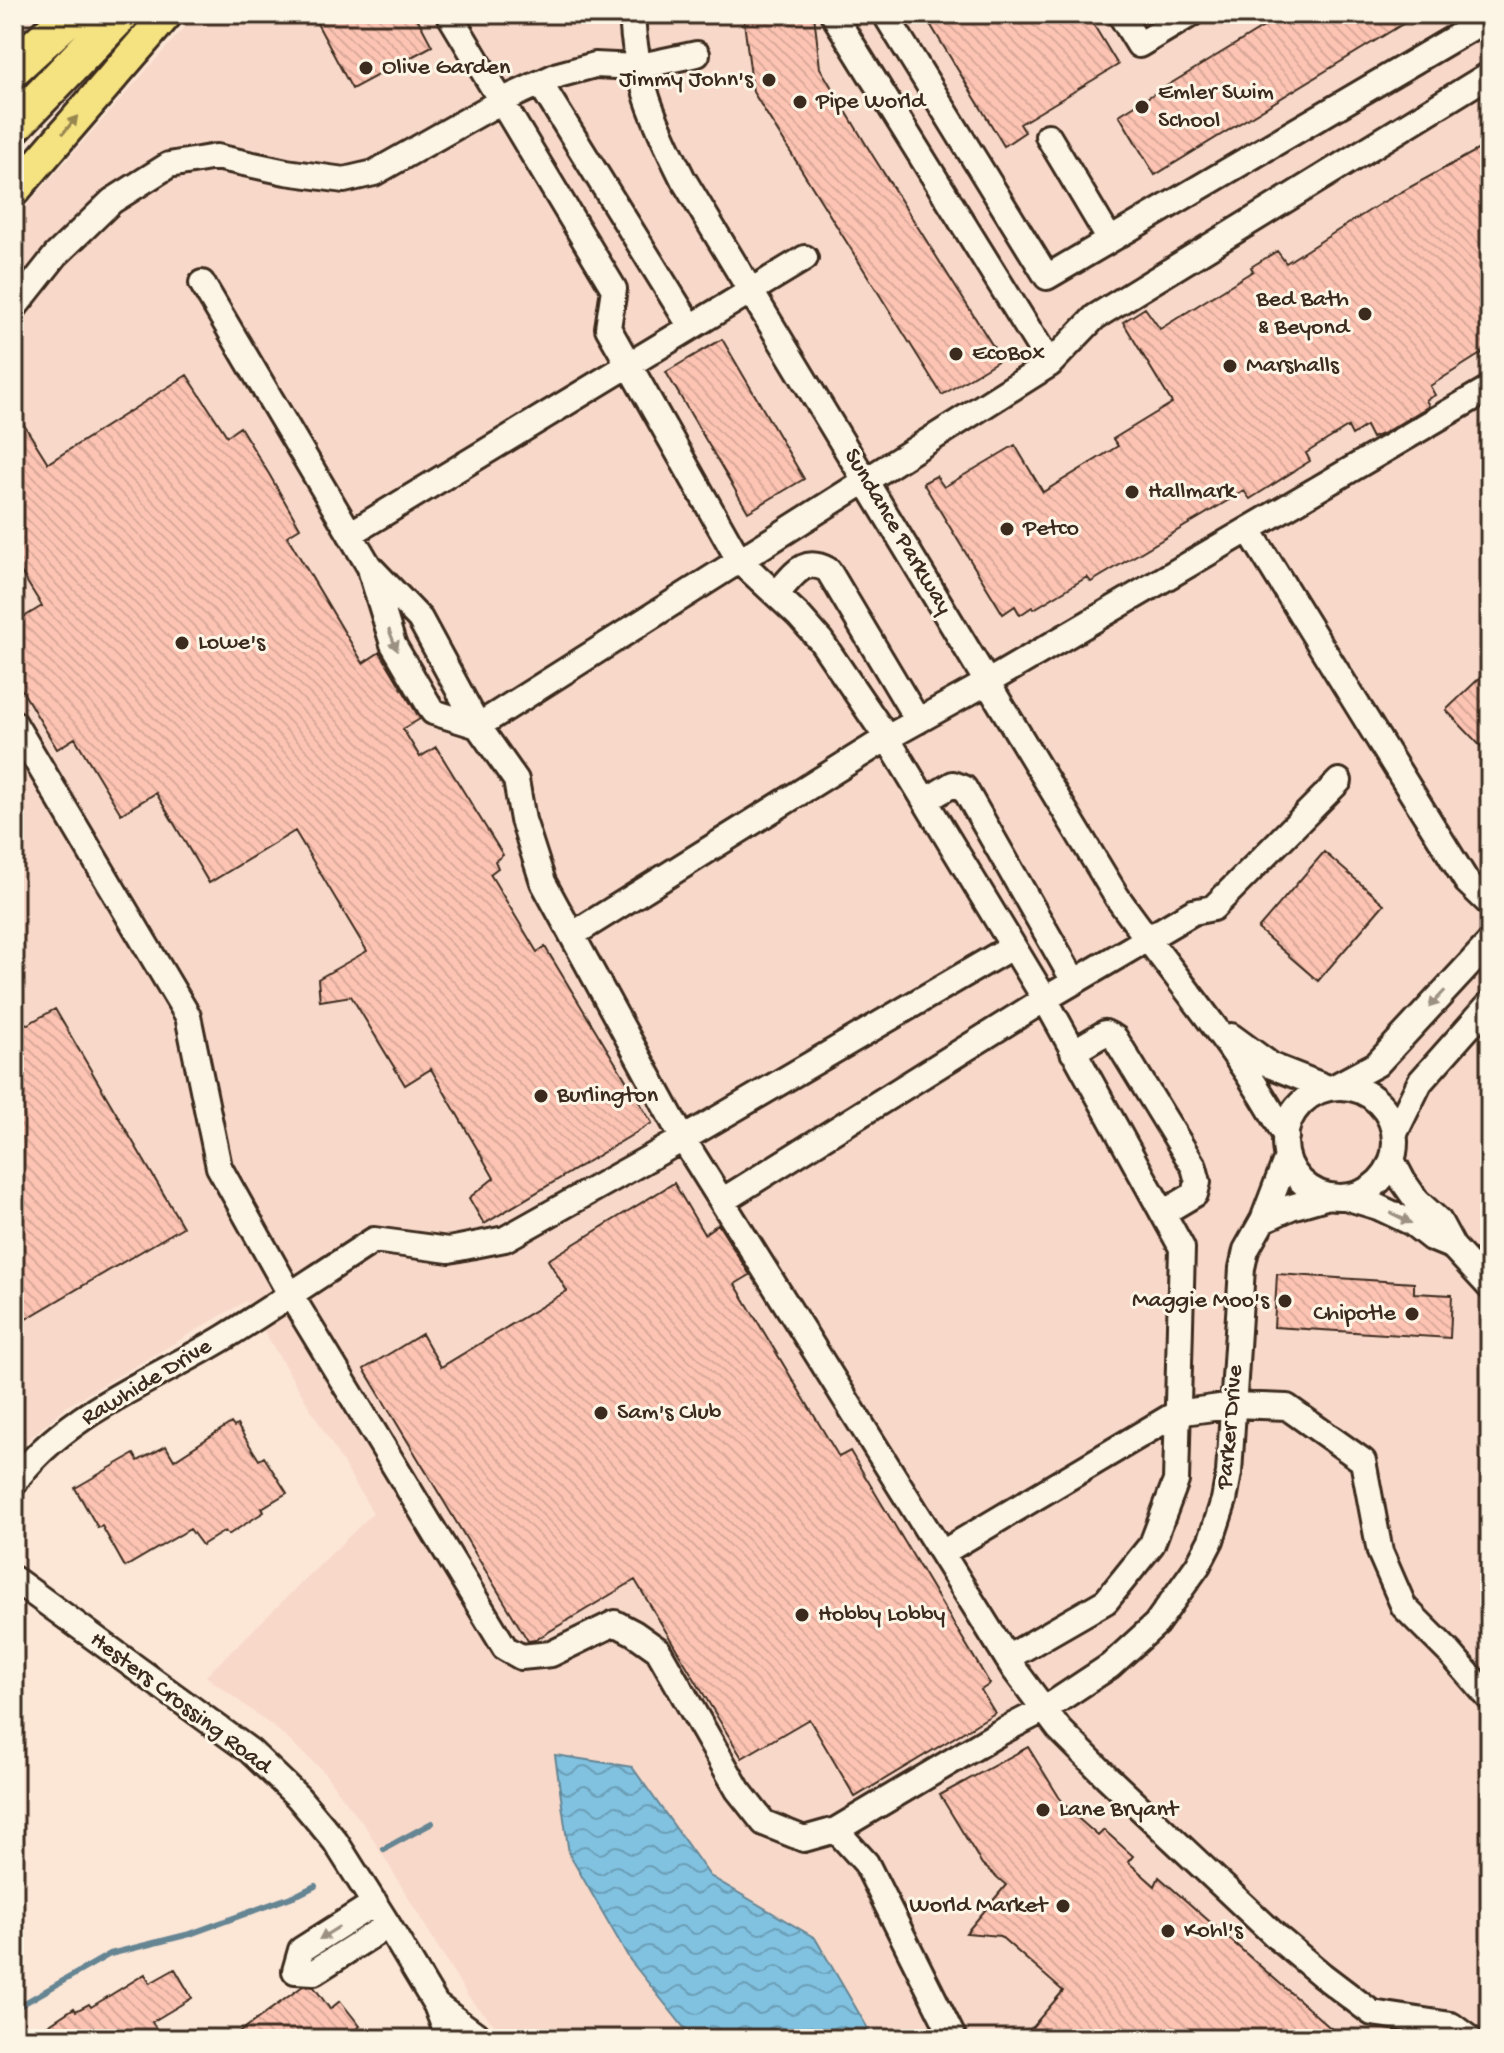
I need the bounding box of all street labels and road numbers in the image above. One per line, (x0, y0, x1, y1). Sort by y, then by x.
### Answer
street label: Sundance Parkway (836, 444, 958, 620)
street label: Rawhide Drive (77, 1332, 218, 1433)
street label: Parker Drive (1211, 1363, 1251, 1491)
street label: Hesters Crossing Road (83, 1626, 278, 1783)

